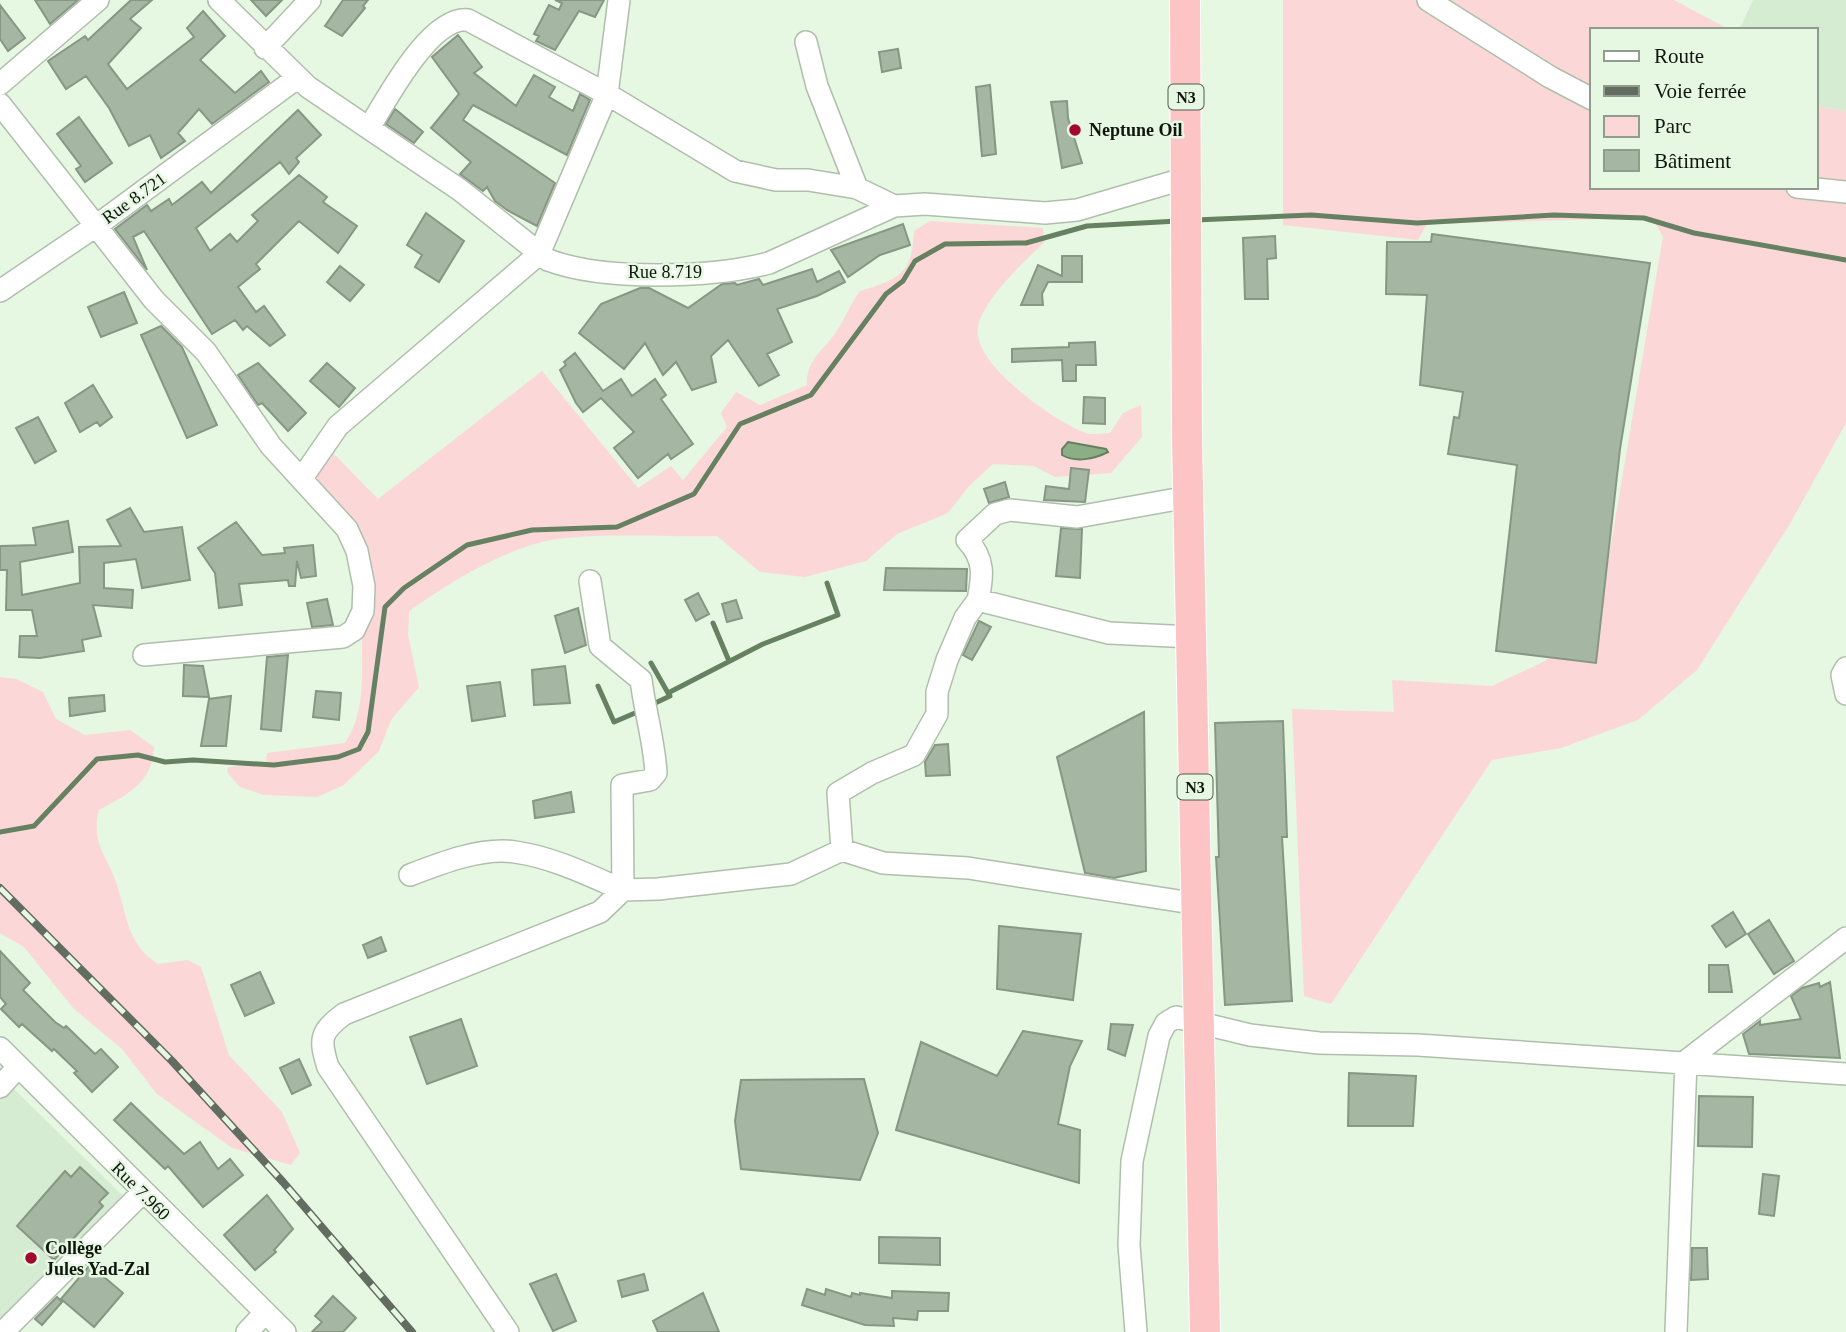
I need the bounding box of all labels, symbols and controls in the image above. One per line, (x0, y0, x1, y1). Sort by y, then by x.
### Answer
legend (1590, 28, 1818, 189)
text: Route (1654, 44, 1704, 68)
text: Voie ferrée (1654, 79, 1746, 103)
road number: N3 (1168, 85, 1204, 110)
text: Parc (1654, 114, 1691, 138)
place label: Neptune Oil (1089, 120, 1183, 140)
marker: Neptune Oil (1067, 122, 1083, 138)
text: Bâtiment (1654, 149, 1731, 173)
street label: Rue 8.721 (98, 168, 170, 228)
street label: Rue 8.719 (628, 262, 702, 282)
road number: N3 (1178, 774, 1212, 800)
street label: Rue 7.960 (108, 1158, 174, 1224)
place label: Collège Jules Yad-Zal (45, 1238, 150, 1279)
marker: Collège Jules Yad-Zal (23, 1250, 39, 1266)

